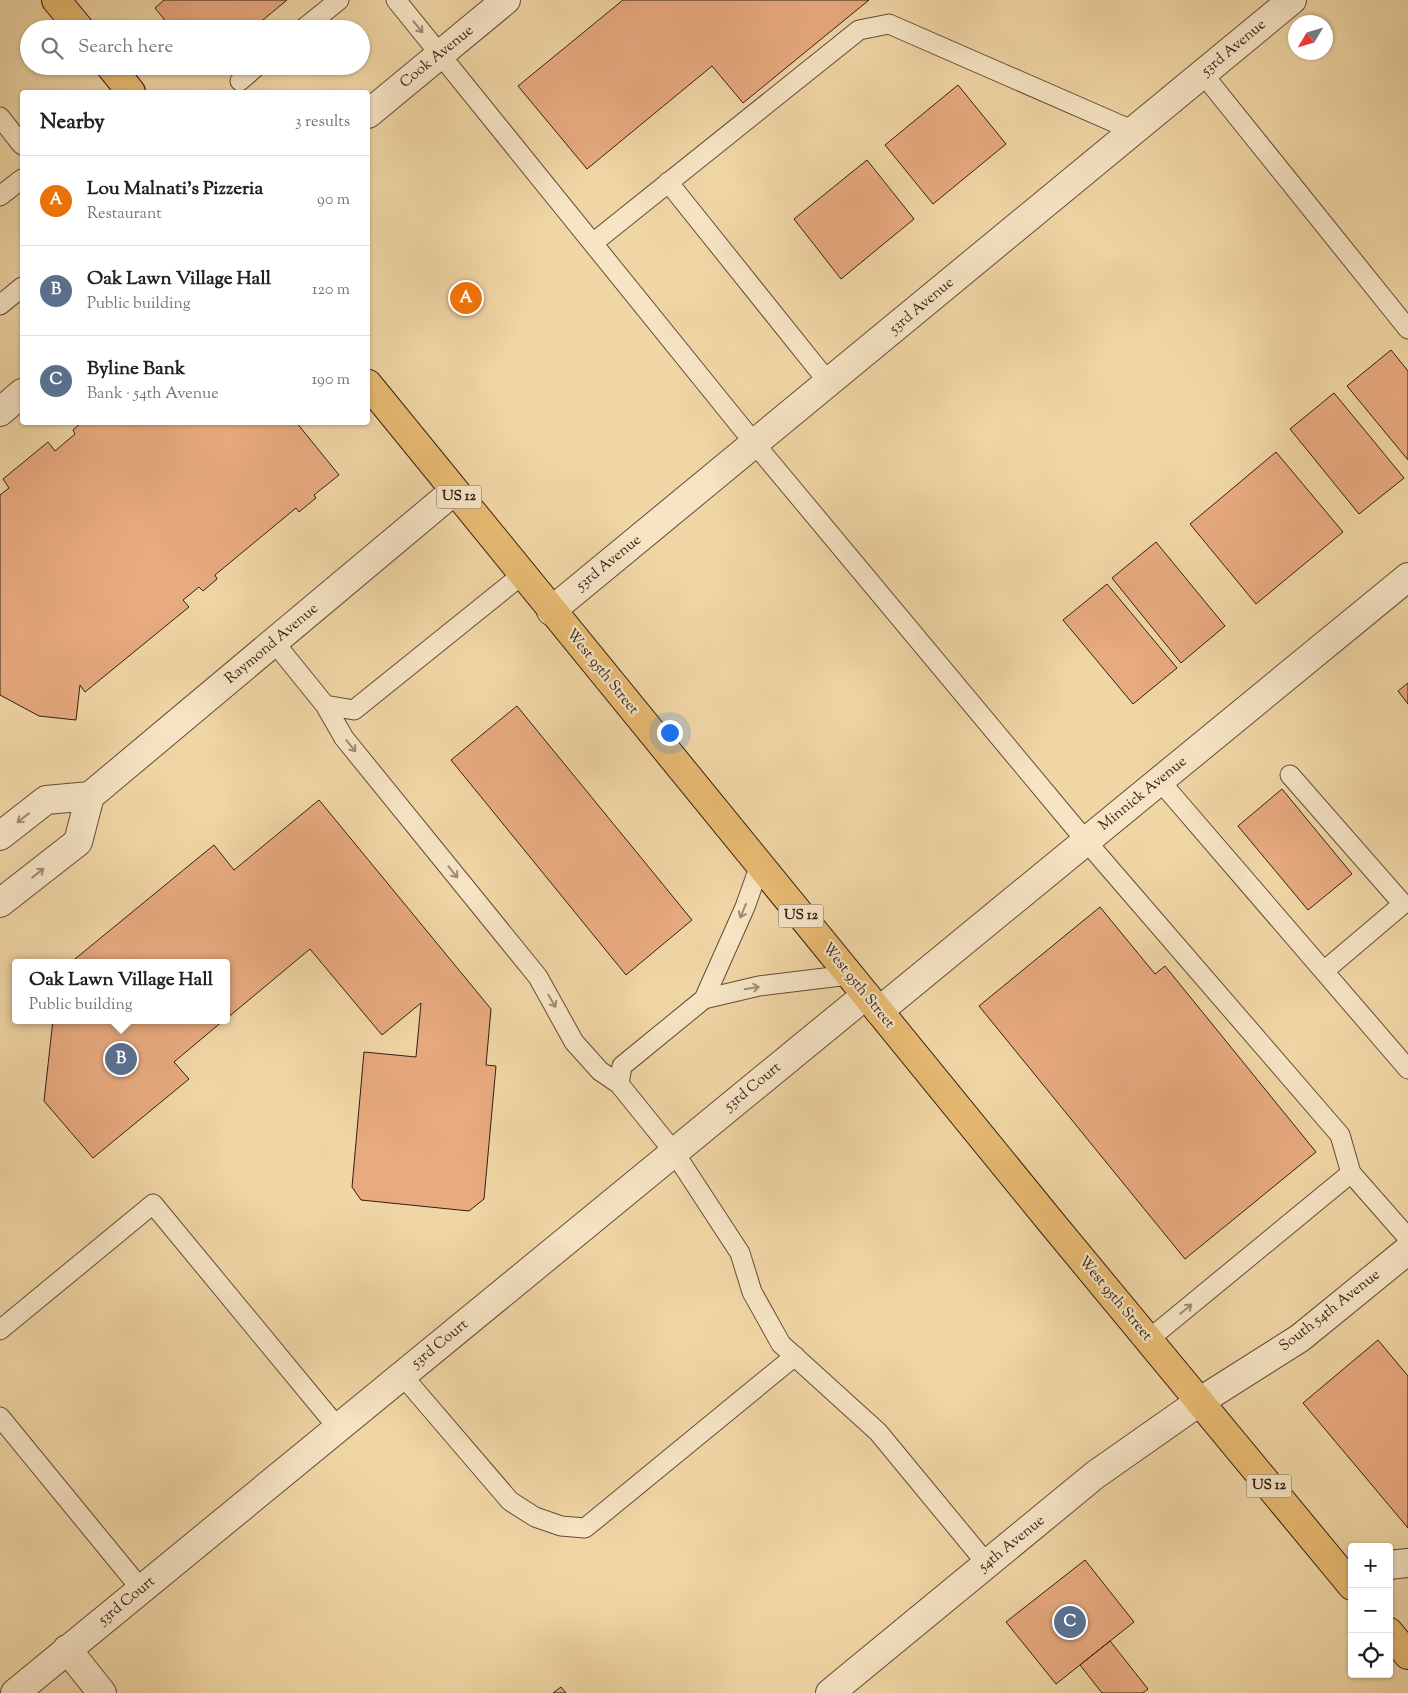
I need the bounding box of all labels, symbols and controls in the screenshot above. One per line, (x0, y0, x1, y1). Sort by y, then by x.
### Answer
street label: 53rd Avenue (1196, 15, 1271, 82)
north arrow (1288, 15, 1333, 60)
search box (20, 20, 370, 75)
one-way arrow (413, 20, 424, 33)
street label: Cook Avenue (396, 21, 478, 93)
icon: search (38, 34, 66, 62)
text: Search here (78, 34, 173, 61)
text: Nearby (40, 108, 105, 138)
text: 3 results (295, 111, 350, 134)
text: Lou Malnati's Pizzeria (87, 176, 263, 203)
text: A (50, 189, 63, 212)
text: 90 m (317, 189, 350, 212)
text: Restaurant (87, 203, 162, 226)
text: Oak Lawn Village Hall (87, 266, 271, 293)
street label: 53rd Avenue (884, 273, 959, 340)
text: B (51, 279, 61, 302)
text: 120 m (312, 279, 350, 302)
pin: A (450, 279, 482, 317)
text: Public building (87, 293, 191, 316)
text: Byline Bank (87, 356, 185, 383)
text: C (50, 369, 62, 392)
text: 190 m (312, 369, 350, 392)
text: Bank · 54th Avenue (87, 383, 219, 406)
road number: US 12 (436, 486, 482, 508)
street label: 53rd Avenue (571, 530, 646, 596)
street label: Raymond Avenue (221, 599, 323, 689)
street label: West 95th Street (561, 625, 643, 719)
your location (657, 720, 683, 746)
one-way arrow (345, 739, 356, 752)
street label: Minnick Avenue (1094, 752, 1192, 836)
one-way arrow (16, 813, 30, 823)
one-way arrow (447, 866, 458, 879)
one-way arrow (32, 868, 45, 879)
one-way arrow (738, 903, 748, 918)
road number: US 12 (778, 904, 824, 928)
street label: West 95th Street (817, 939, 899, 1033)
popup (12, 959, 230, 1024)
text: Oak Lawn Village Hall (29, 967, 213, 994)
one-way arrow (743, 982, 759, 992)
one-way arrow (548, 993, 557, 1008)
text: Public building (29, 994, 133, 1017)
pin: B (105, 1040, 137, 1078)
street label: 53rd Court (719, 1058, 786, 1117)
street label: West 95th Street (1073, 1252, 1157, 1346)
street label: South 54th Avenue (1275, 1265, 1385, 1357)
one-way arrow (1179, 1303, 1192, 1314)
street label: 53rd Court (406, 1315, 473, 1374)
road number: US 12 (1246, 1474, 1292, 1498)
street label: 54th Avenue (974, 1511, 1050, 1578)
map controls (1348, 1543, 1393, 1678)
button: + (1348, 1543, 1393, 1588)
street label: 53rd Court (93, 1572, 160, 1631)
button: − (1348, 1588, 1393, 1633)
pin: C (1054, 1603, 1086, 1641)
button: locate (1348, 1633, 1393, 1678)

